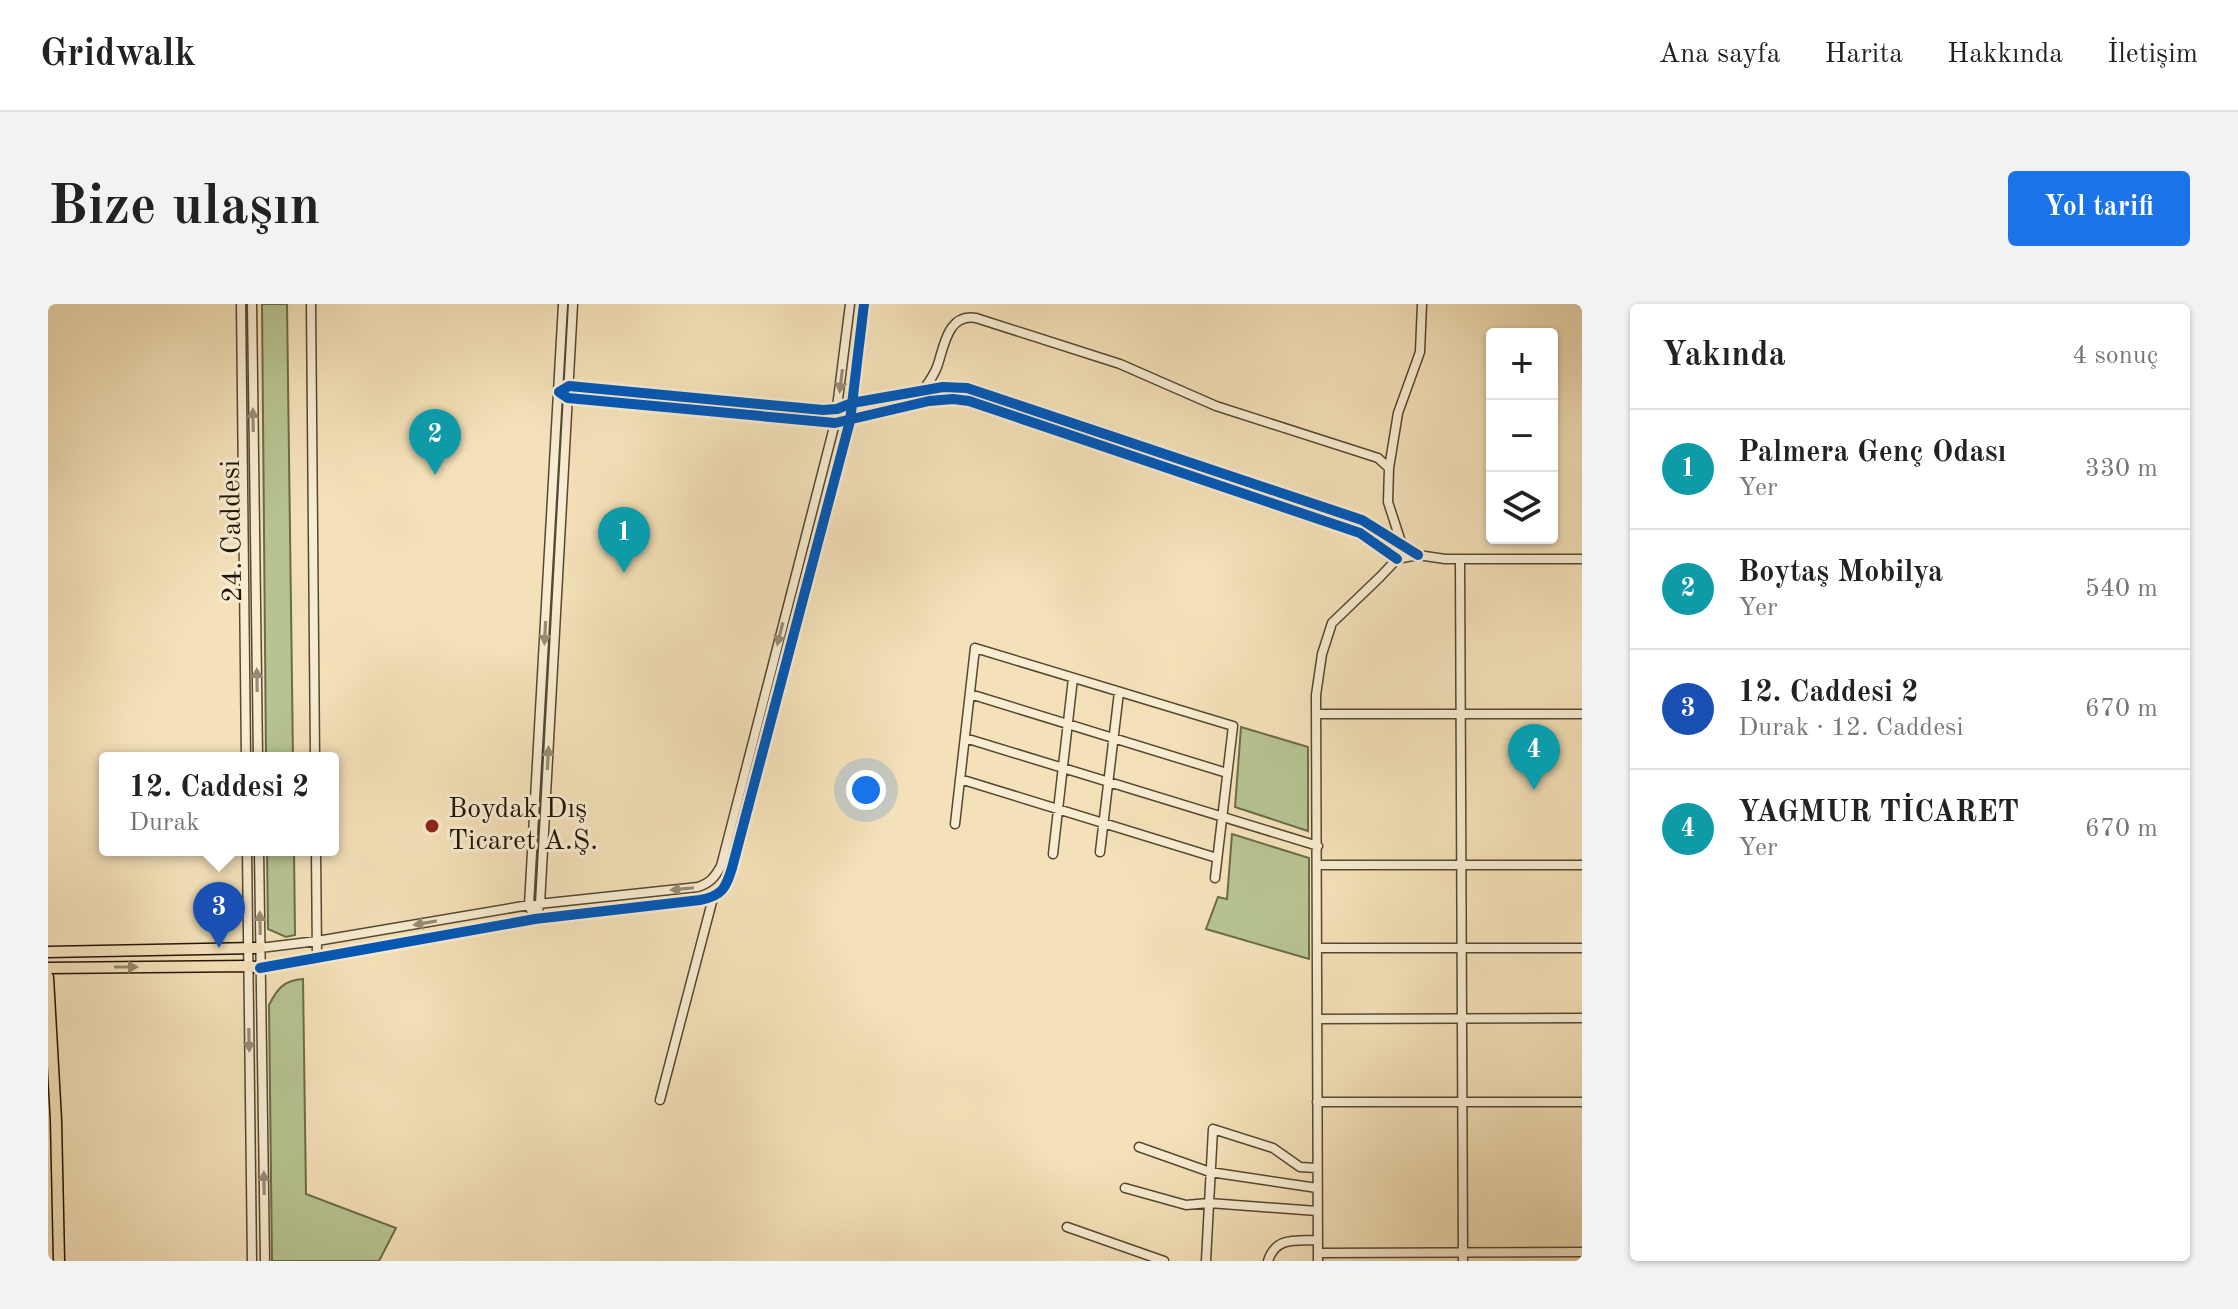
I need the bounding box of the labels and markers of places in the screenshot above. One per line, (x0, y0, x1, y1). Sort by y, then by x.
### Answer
pin: 2 (409, 409, 461, 475)
pin: 1 (598, 507, 650, 573)
pin: 4 (1508, 724, 1560, 790)
place label: Boydak Dış Ticaret A.Ş. (448, 796, 598, 856)
marker: Boydak Dış Ticaret A.Ş. (423, 817, 441, 835)
pin: 3 (193, 882, 245, 948)

